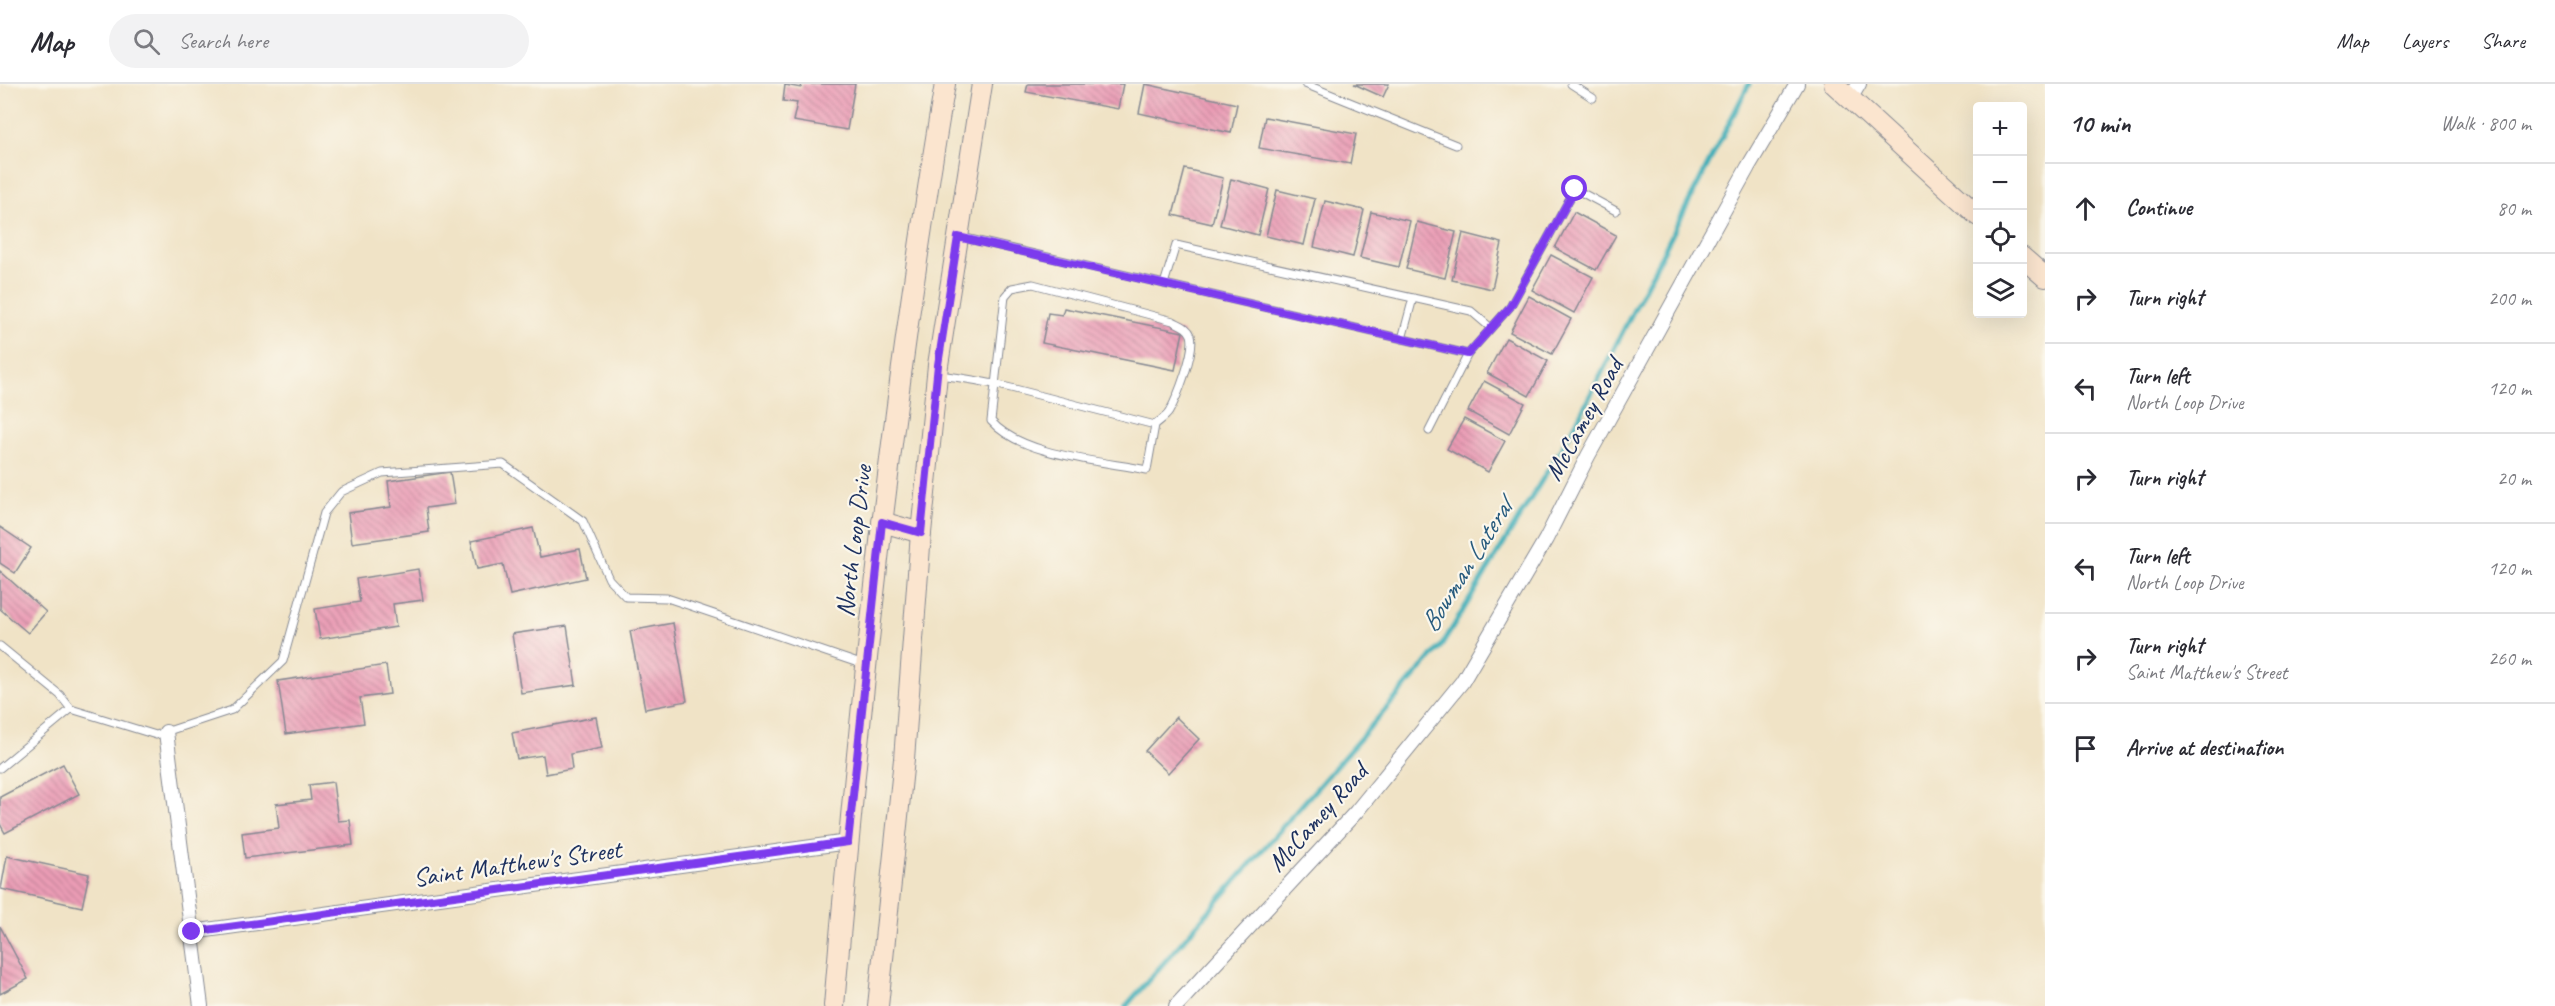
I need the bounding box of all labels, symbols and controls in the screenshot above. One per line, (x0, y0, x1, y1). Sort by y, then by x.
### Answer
search box (109, 14, 529, 68)
text: Map (30, 24, 73, 59)
icon: search (130, 25, 163, 58)
text: Search here (178, 27, 268, 55)
text: Map (2336, 28, 2369, 54)
text: Layers (2402, 28, 2448, 54)
text: Share (2481, 28, 2525, 54)
map controls (1973, 102, 2027, 318)
button: + (1973, 102, 2027, 156)
text: 10 min (2069, 107, 2131, 140)
text: Walk · 800 m (2441, 111, 2531, 136)
button: − (1973, 156, 2027, 210)
route start (1561, 175, 1587, 201)
icon: ahead (2069, 192, 2102, 225)
text: Continue (2126, 194, 2192, 222)
text: 80 m (2497, 196, 2531, 221)
button: locate (1973, 210, 2027, 264)
button: layers (1973, 264, 2027, 318)
icon: right (2069, 282, 2102, 315)
text: Turn right (2126, 284, 2203, 312)
text: 200 m (2488, 286, 2531, 311)
street label: McCamey Road (1536, 349, 1632, 486)
text: Turn left (2126, 362, 2190, 390)
icon: left (2069, 372, 2102, 405)
text: 120 m (2488, 376, 2531, 401)
text: North Loop Drive (2126, 390, 2243, 415)
street label: North Loop Drive (828, 462, 879, 619)
icon: right (2069, 462, 2102, 495)
text: Turn right (2126, 464, 2203, 492)
text: 20 m (2497, 466, 2531, 491)
water label: Bowman Lateral (1412, 487, 1524, 638)
text: Turn left (2126, 542, 2190, 570)
icon: left (2069, 552, 2102, 585)
text: 120 m (2488, 556, 2531, 581)
text: North Loop Drive (2126, 570, 2243, 595)
text: Turn right (2126, 632, 2203, 660)
icon: right (2069, 642, 2102, 675)
text: 260 m (2488, 646, 2531, 671)
text: Saint Matthew's Street (2126, 660, 2287, 685)
icon: arrive (2069, 732, 2102, 765)
text: Arrive at destination (2126, 734, 2283, 762)
street label: McCamey Road (1260, 753, 1377, 878)
street label: Saint Matthew's Street (411, 832, 626, 894)
route end (178, 918, 204, 944)

